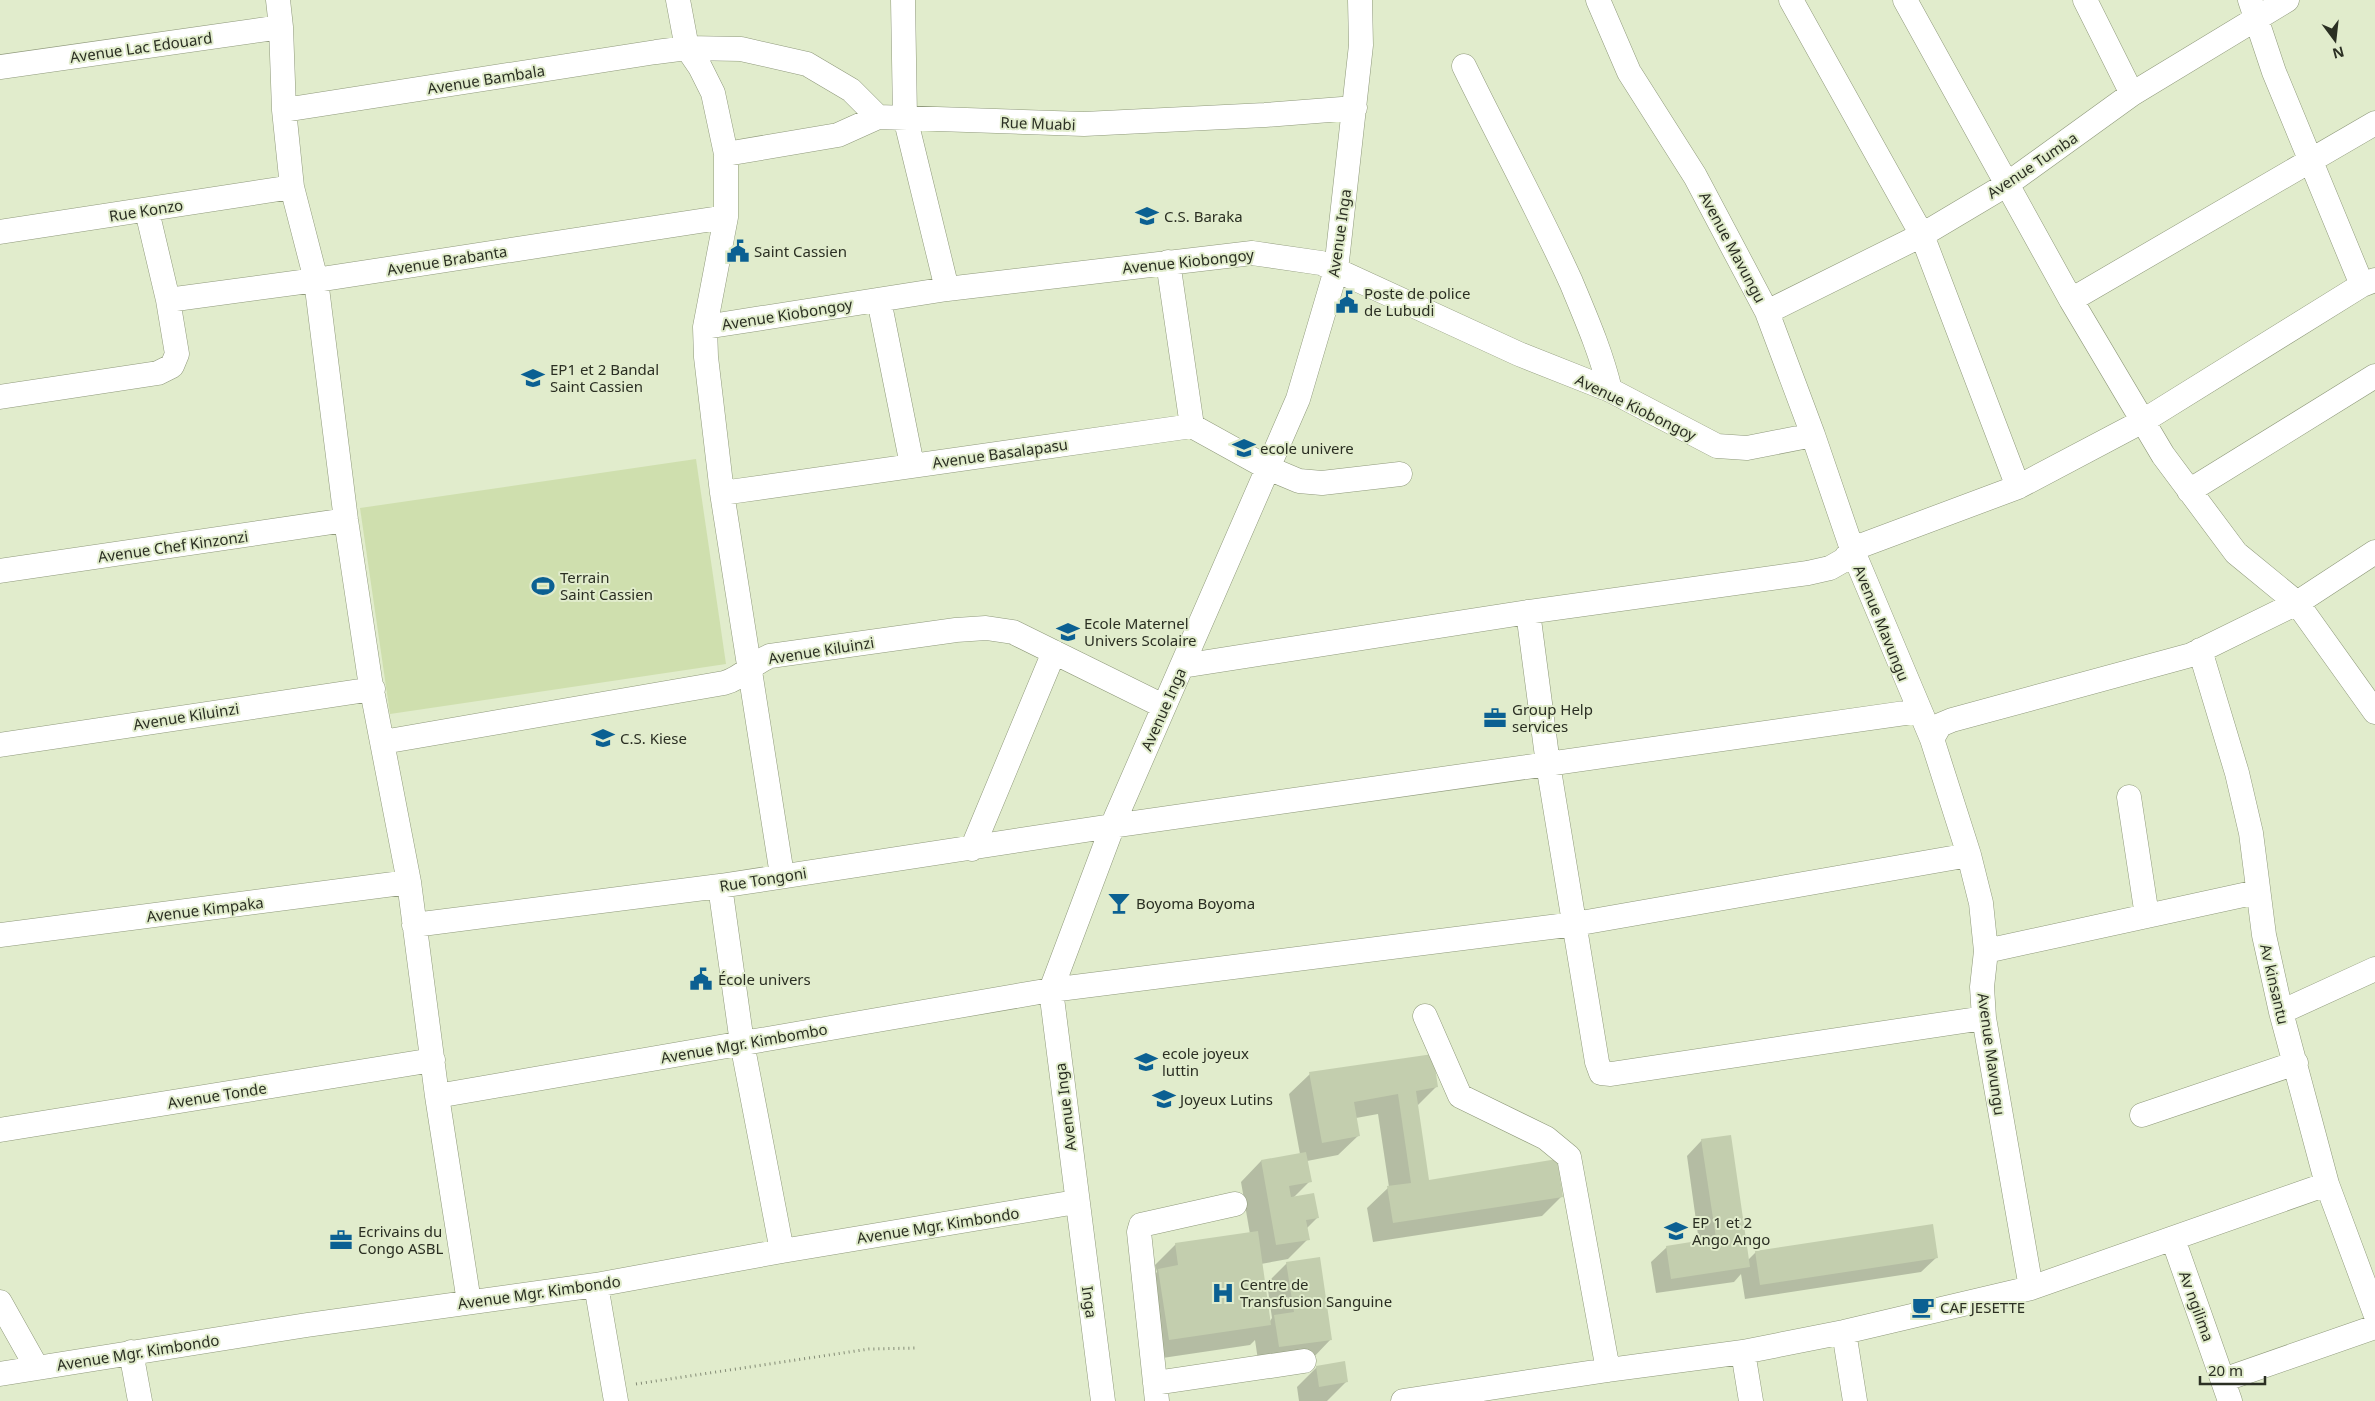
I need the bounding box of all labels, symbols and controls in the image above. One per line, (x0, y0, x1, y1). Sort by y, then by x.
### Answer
north arrow (2310, 15, 2360, 65)
street label: Avenue Lac Edouard (69, 27, 213, 67)
text: N (2331, 42, 2346, 64)
street label: Avenue Bambala (426, 60, 546, 98)
street label: Rue Muabi (1000, 112, 1076, 134)
street label: Avenue Tumba (1983, 127, 2081, 203)
street label: Avenue Inga (1323, 188, 1355, 278)
street label: Avenue Mavungu (1695, 188, 1771, 306)
street label: Rue Konzo (108, 194, 184, 226)
school or university icon: C.S. Baraka (1134, 203, 1160, 229)
place label: C.S. Baraka (1164, 206, 1243, 226)
public building icon: Saint Cassien (725, 238, 751, 264)
street label: Avenue Brabanta (385, 241, 509, 279)
place label: Saint Cassien (754, 241, 847, 261)
street label: Avenue Kiobongoy (1121, 244, 1255, 278)
place label: Poste de police de Lubudi (1364, 283, 1470, 320)
public building icon: Poste de police de Lubudi (1334, 289, 1360, 315)
street label: Avenue Kiobongoy (720, 294, 854, 334)
place label: EP1 et 2 Bandal Saint Cassien (550, 359, 659, 396)
school or university icon: EP1 et 2 Bandal Saint Cassien (520, 365, 546, 391)
street label: Avenue Kiobongoy (1572, 369, 1700, 445)
street label: Avenue Basalapasu (931, 434, 1069, 472)
school or university icon: ecole univere (1231, 435, 1257, 461)
place label: ecole univere (1260, 438, 1354, 458)
street label: Avenue Chef Kinzonzi (97, 526, 249, 566)
street label: Avenue Mavungu (1850, 562, 1914, 684)
place label: Terrain Saint Cassien (560, 567, 653, 604)
sports icon: Terrain Saint Cassien (530, 573, 556, 599)
place label: Ecole Maternel Univers Scolaire (1084, 613, 1197, 650)
school or university icon: Ecole Maternel Univers Scolaire (1055, 619, 1081, 645)
street label: Avenue Kiluinzi (767, 632, 875, 668)
street label: Avenue Inga (1136, 664, 1190, 754)
street label: Avenue Kiluinzi (132, 698, 240, 734)
place label: Group Help services (1512, 699, 1593, 736)
office icon: Group Help services (1482, 705, 1508, 731)
school or university icon: C.S. Kiese (590, 725, 616, 751)
place label: C.S. Kiese (620, 728, 687, 748)
street label: Rue Tongoni (718, 862, 808, 896)
bar icon: Boyoma Boyoma (1106, 890, 1132, 916)
street label: Avenue Kimpaka (145, 892, 265, 926)
place label: Boyoma Boyoma (1136, 893, 1255, 913)
street label: Av kinsantu (2256, 942, 2294, 1026)
public building icon: École univers (688, 966, 714, 992)
place label: École univers (718, 969, 811, 989)
street label: Avenue Mavungu (1974, 992, 2010, 1116)
street label: Avenue Mgr. Kimbombo (659, 1018, 829, 1068)
place label: ecole joyeux luttin (1162, 1043, 1249, 1080)
school or university icon: ecole joyeux luttin (1133, 1049, 1159, 1075)
street label: Avenue Inga (1050, 1062, 1080, 1152)
street label: Avenue Tonde (166, 1077, 268, 1113)
school or university icon: Joyeux Lutins (1151, 1086, 1177, 1112)
place label: Joyeux Lutins (1178, 1089, 1273, 1109)
street label: Avenue Mgr. Kimbondo (855, 1202, 1021, 1248)
place label: EP 1 et 2 Ango Ango (1692, 1212, 1770, 1249)
school or university icon: EP 1 et 2 Ango Ango (1663, 1218, 1689, 1244)
place label: Ecrivains du Congo ASBL (358, 1221, 444, 1258)
office icon: Ecrivains du Congo ASBL (328, 1227, 354, 1253)
street label: Av ngilima (2175, 1268, 2219, 1344)
street label: Avenue Mgr. Kimbondo (456, 1271, 622, 1313)
place label: Centre de Transfusion Sanguine (1240, 1274, 1392, 1311)
hospital icon: Centre de Transfusion Sanguine (1210, 1280, 1236, 1306)
street label: Inga (1078, 1285, 1102, 1319)
cafe icon: CAF JESETTE (1910, 1294, 1936, 1320)
place label: CAF JESETTE (1940, 1297, 2025, 1317)
street label: Avenue Mgr. Kimbondo (55, 1329, 221, 1375)
scale bar (2200, 1354, 2265, 1386)
text: 20 m (2208, 1360, 2243, 1380)

